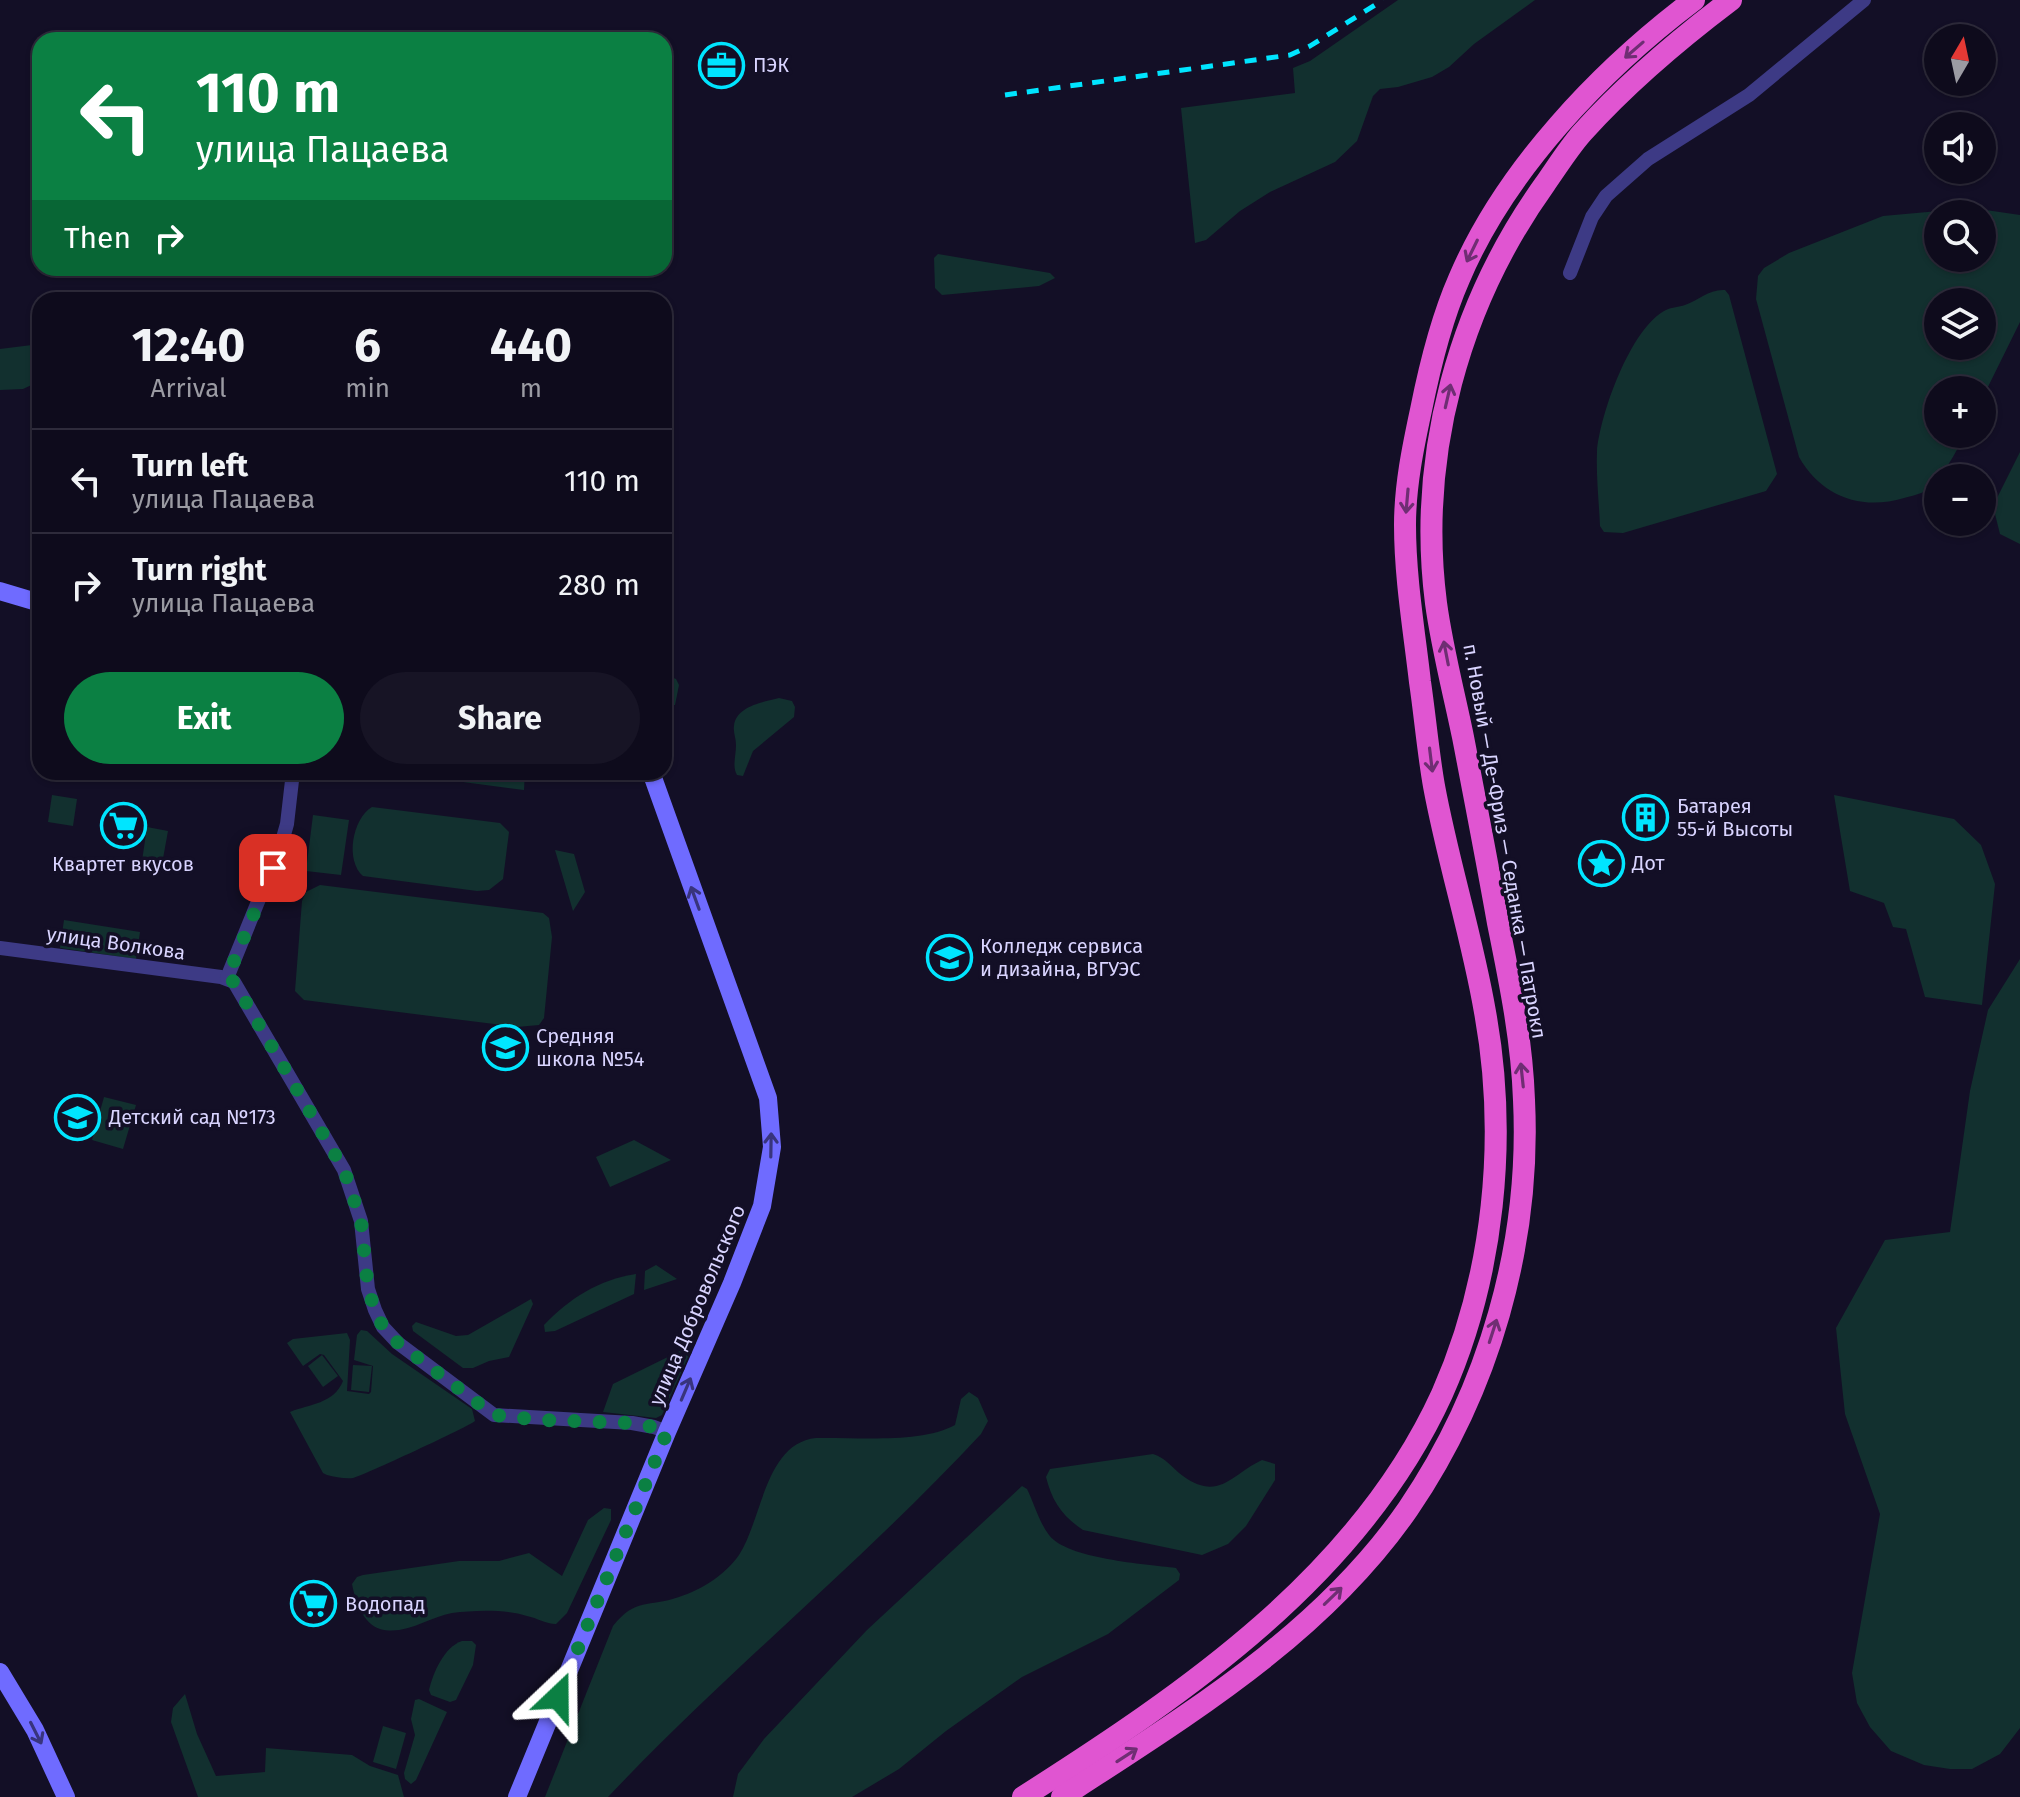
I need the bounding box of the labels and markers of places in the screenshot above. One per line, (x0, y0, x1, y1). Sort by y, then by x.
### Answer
office icon: ПЭК (698, 41, 746, 89)
place label: ПЭК (753, 53, 789, 77)
building icon: Батарея 55-й Высоты (1622, 793, 1670, 841)
place label: Батарея 55-й Высоты (1677, 794, 1793, 841)
supermarket icon: Квартет вкусов (99, 801, 147, 849)
pin (239, 834, 307, 902)
place icon: Дот (1577, 839, 1625, 887)
place label: Дот (1631, 851, 1665, 875)
place label: Квартет вкусов (52, 852, 194, 876)
school or university icon: Колледж сервиса и дизайна, ВГУЭС (925, 934, 973, 982)
place label: Колледж сервиса и дизайна, ВГУЭС (980, 934, 1143, 981)
school or university icon: Средняя школа №54 (481, 1024, 529, 1072)
place label: Средняя школа №54 (536, 1024, 645, 1071)
school or university icon: Детский сад №173 (54, 1093, 102, 1141)
place label: Детский сад №173 (108, 1105, 276, 1129)
supermarket icon: Водопад (290, 1580, 338, 1628)
place label: Водопад (345, 1592, 425, 1616)

